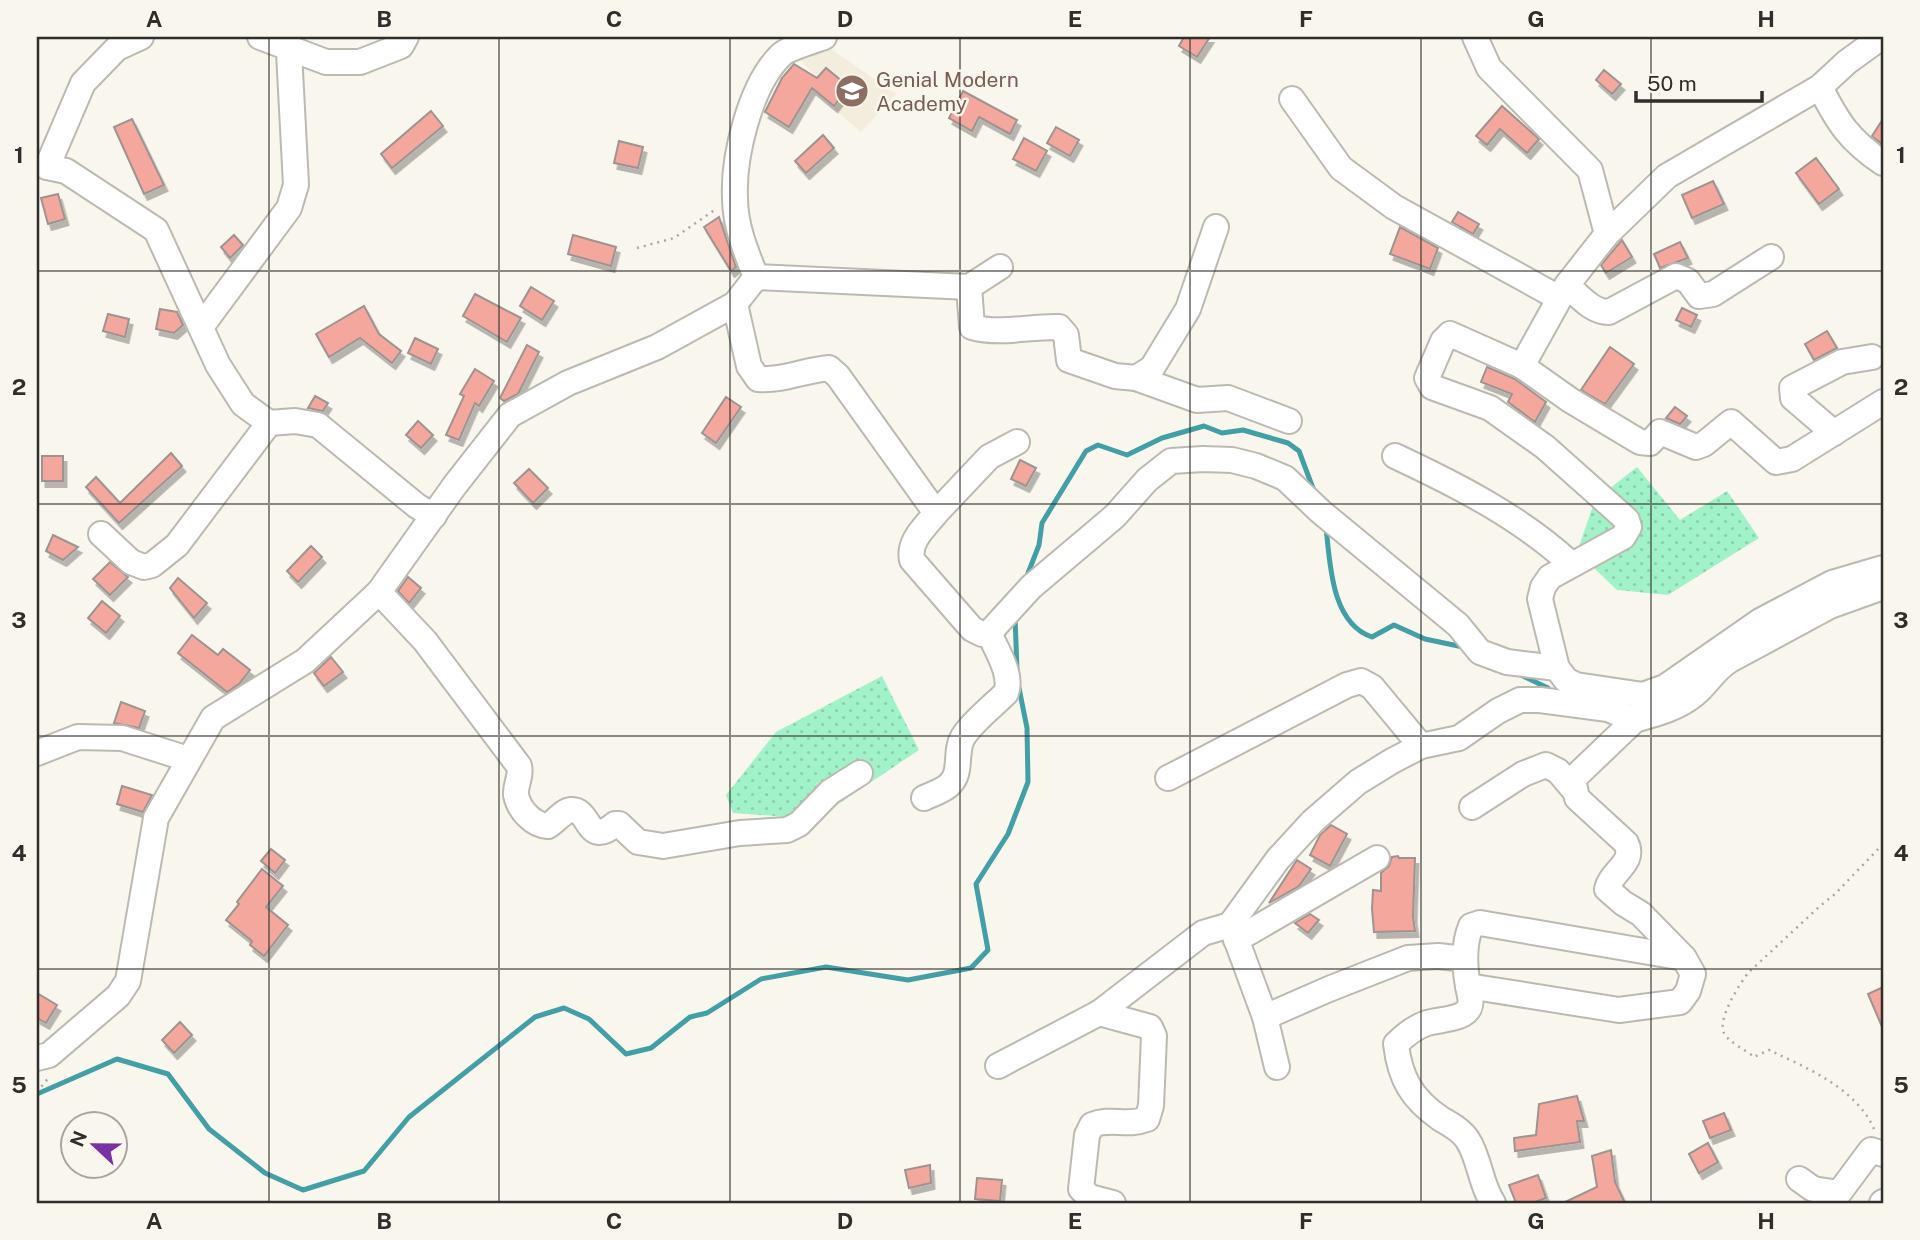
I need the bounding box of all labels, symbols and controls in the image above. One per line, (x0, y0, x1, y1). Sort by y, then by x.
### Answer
text: A (146, 5, 163, 32)
text: B (376, 5, 392, 32)
text: C (606, 5, 622, 32)
text: D (837, 5, 853, 32)
text: E (1068, 5, 1082, 32)
text: F (1299, 5, 1313, 32)
text: G (1527, 5, 1545, 32)
text: H (1757, 5, 1775, 32)
scale bar (1636, 60, 1762, 104)
place label: Genial Modern Academy (876, 67, 1019, 116)
text: 50 m (1647, 71, 1697, 96)
school or university icon: Genial Modern Academy (833, 72, 871, 110)
text: 1 (14, 141, 24, 168)
text: 1 (1896, 141, 1906, 168)
text: 2 (12, 373, 26, 400)
text: 2 (1894, 373, 1908, 400)
text: 3 (11, 606, 27, 633)
text: 3 (1893, 606, 1909, 633)
text: 4 (11, 839, 27, 866)
text: 4 (1893, 839, 1909, 866)
text: 5 (11, 1071, 27, 1098)
text: 5 (1893, 1071, 1909, 1098)
north arrow (60, 1110, 130, 1180)
text: N (65, 1128, 91, 1150)
text: A (146, 1207, 163, 1234)
text: B (376, 1207, 392, 1234)
text: C (606, 1207, 622, 1234)
text: D (837, 1207, 853, 1234)
text: E (1068, 1207, 1082, 1234)
text: F (1299, 1207, 1313, 1234)
text: G (1527, 1207, 1545, 1234)
text: H (1757, 1207, 1775, 1234)

